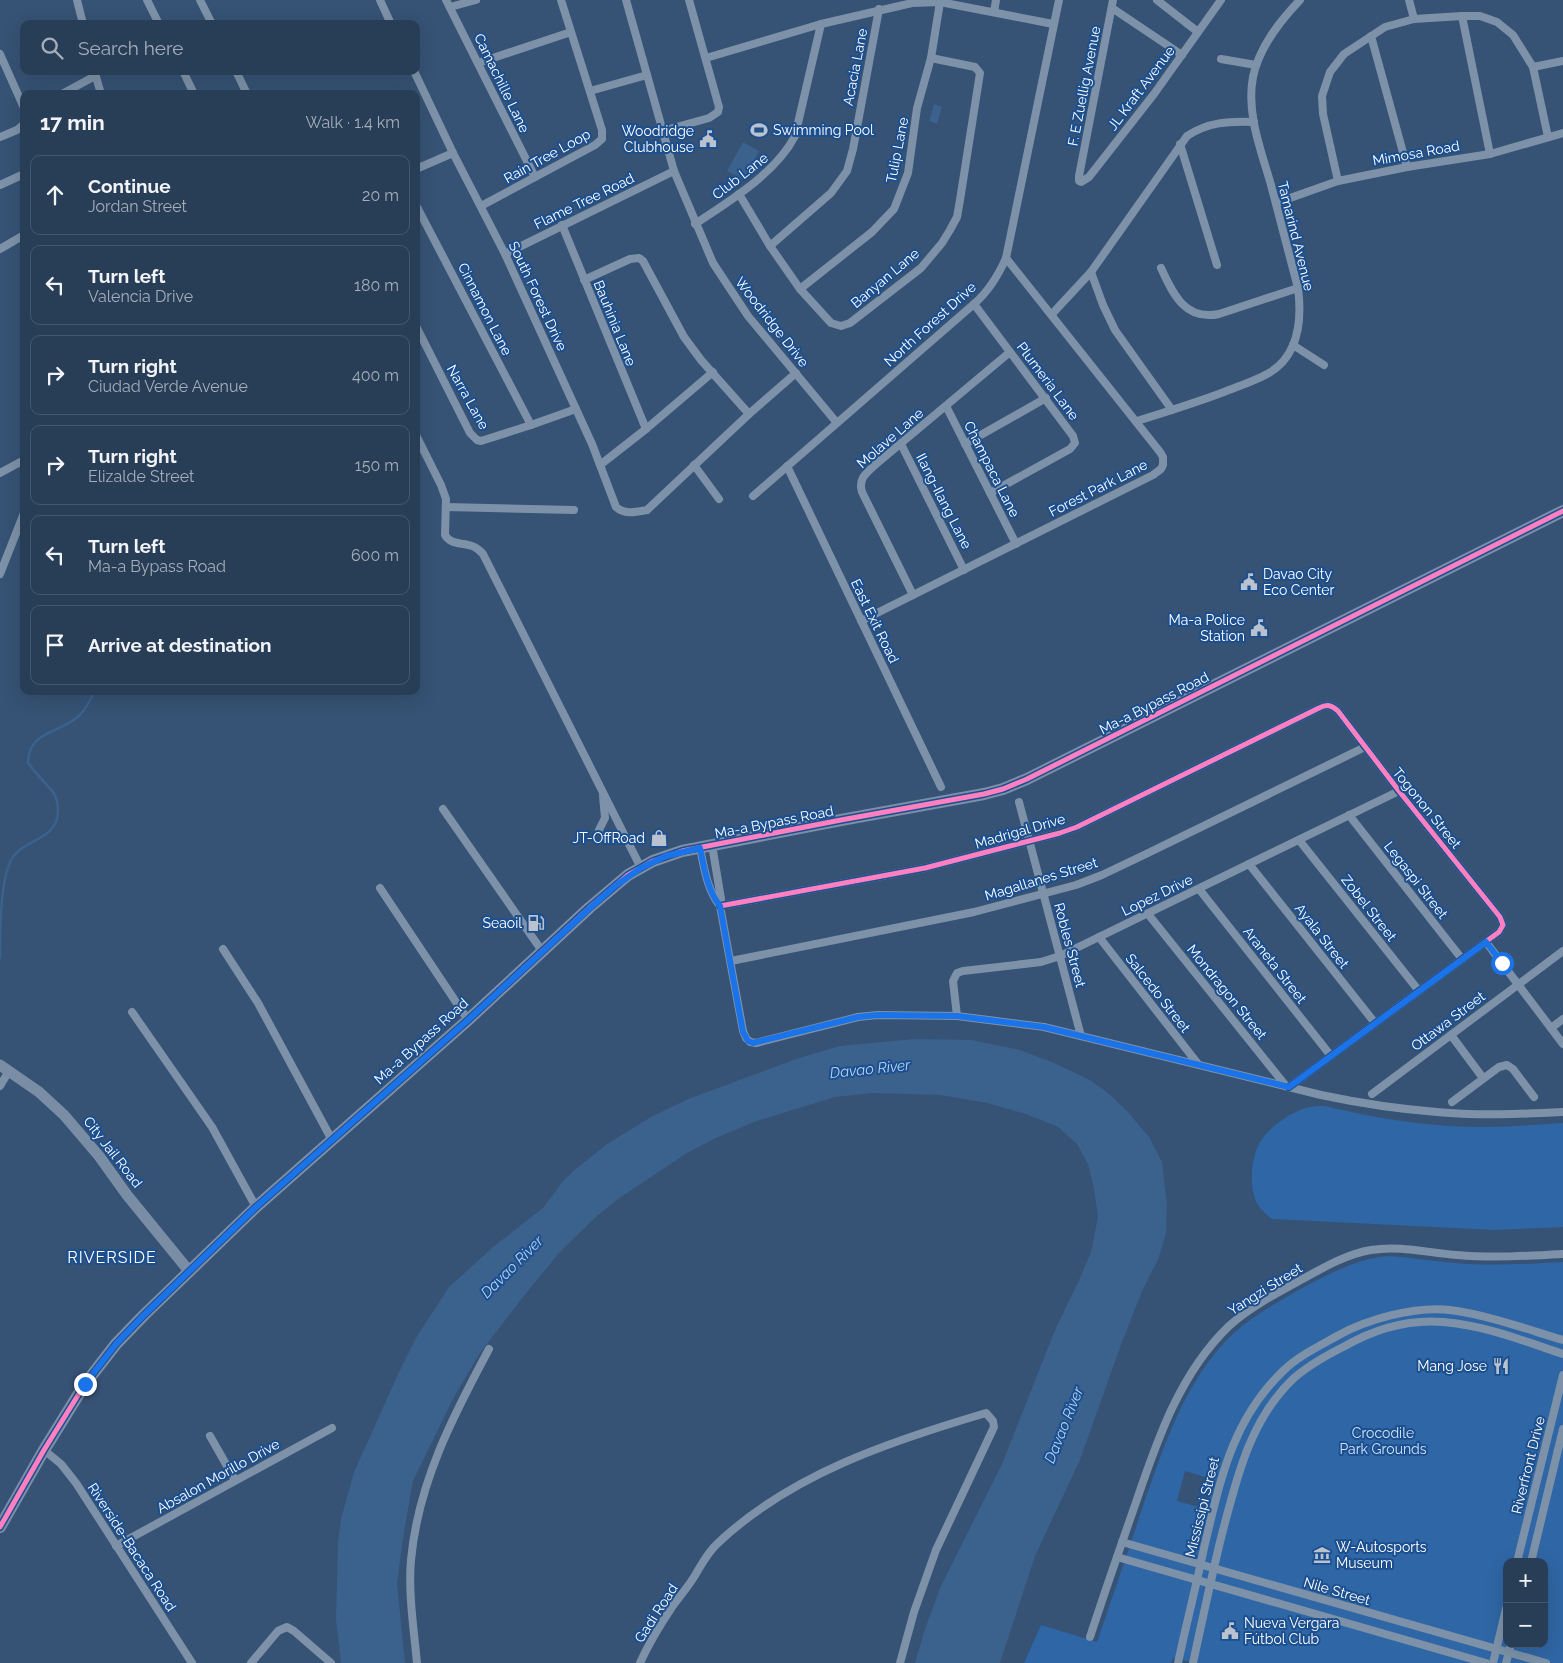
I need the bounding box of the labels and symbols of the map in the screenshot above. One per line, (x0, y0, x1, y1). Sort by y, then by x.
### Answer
street label: F. E Zuellig Avenue (1065, 25, 1103, 147)
street label: Acacia Lane (840, 27, 870, 107)
street label: Camachille Lane (471, 31, 533, 135)
street label: JL Kraft Avenue (1104, 43, 1178, 133)
street label: Tulip Lane (883, 116, 911, 184)
sports icon: Swimming Pool (749, 120, 769, 140)
place label: Swimming Pool (773, 122, 874, 138)
place label: Woodridge Clubhouse (621, 123, 694, 155)
street label: Rain Tree Loop (501, 125, 593, 186)
public building icon: Woodridge Clubhouse (698, 129, 718, 149)
street label: Mimosa Road (1371, 137, 1461, 169)
street label: Club Lane (709, 149, 771, 203)
street label: Flame Tree Road (531, 170, 637, 232)
street label: Tamarind Avenue (1275, 180, 1317, 292)
street label: South Forest Drive (506, 239, 570, 353)
street label: Banyan Lane (848, 245, 922, 311)
street label: Cinnamon Lane (455, 260, 515, 358)
street label: Woodridge Drive (732, 274, 812, 370)
street label: Bauhinia Lane (591, 278, 639, 368)
street label: North Forest Drive (881, 279, 979, 369)
street label: Plumeria Lane (1014, 339, 1082, 423)
street label: Narra Lane (444, 362, 492, 432)
street label: Molave Lane (853, 405, 927, 471)
street label: Champaca Lane (961, 418, 1023, 520)
street label: Ilang-Ilang Lane (913, 451, 975, 551)
street label: Forest Park Lane (1046, 456, 1150, 520)
place label: Davao City Eco Center (1263, 566, 1335, 598)
public building icon: Davao City Eco Center (1239, 572, 1259, 592)
street label: East Exit Road (848, 576, 902, 666)
place label: Ma-a Police Station (1168, 612, 1245, 644)
public building icon: Ma-a Police Station (1249, 618, 1269, 638)
street label: Ma-a Bypass Road (1097, 668, 1211, 738)
street label: Togonon Street (1390, 764, 1465, 852)
street label: Ma-a Bypass Road (713, 803, 835, 841)
street label: Madrigal Drive (973, 810, 1067, 852)
shop icon: JT-OffRoad (649, 828, 669, 848)
place label: JT-OffRoad (572, 830, 645, 846)
street label: Legaspi Street (1381, 838, 1451, 922)
street label: Magallanes Street (983, 854, 1100, 904)
street label: Lopez Drive (1119, 871, 1195, 919)
street label: Zobel Street (1338, 872, 1400, 945)
street label: Ayala Street (1292, 900, 1352, 972)
street label: Robles Street (1051, 901, 1089, 989)
fuel station icon: Seaoil (526, 913, 546, 933)
place label: Seaoil (482, 915, 522, 931)
street label: Araneta Street (1240, 923, 1310, 1007)
street label: Mondragon Street (1184, 941, 1270, 1043)
street label: Salcedo Street (1122, 951, 1194, 1036)
route start (1491, 952, 1514, 975)
street label: Ottawa Street (1408, 988, 1488, 1054)
street label: Ma-a Bypass Road (371, 995, 471, 1087)
water label: Davao River (829, 1056, 912, 1082)
street label: City Jail Road (80, 1113, 146, 1191)
water label: Davao River (477, 1231, 548, 1302)
district label: RIVERSIDE (67, 1248, 157, 1267)
street label: Yangzi Street (1225, 1260, 1305, 1318)
restaurant icon: Mang Jose (1491, 1356, 1511, 1376)
place label: Mang Jose (1417, 1358, 1487, 1374)
route end (74, 1373, 97, 1396)
water label: Davao River (1041, 1383, 1088, 1466)
street label: Riverfront Drive (1508, 1415, 1548, 1515)
park label: Crocodile Park Grounds (1339, 1425, 1427, 1457)
street label: Absalon Morillo Drive (154, 1436, 282, 1516)
street label: Mississipi Street (1182, 1455, 1222, 1559)
street label: Riverside-Bacaca Road (84, 1480, 180, 1614)
place label: W-Autosports Museum (1336, 1539, 1427, 1571)
museum icon: W-Autosports Museum (1312, 1545, 1332, 1565)
street label: Nile Street (1302, 1574, 1372, 1608)
street label: Gadi Road (631, 1581, 681, 1645)
place label: Nueva Vergara Fútbol Club (1244, 1615, 1339, 1647)
public building icon: Nueva Vergara Fútbol Club (1220, 1621, 1240, 1641)

